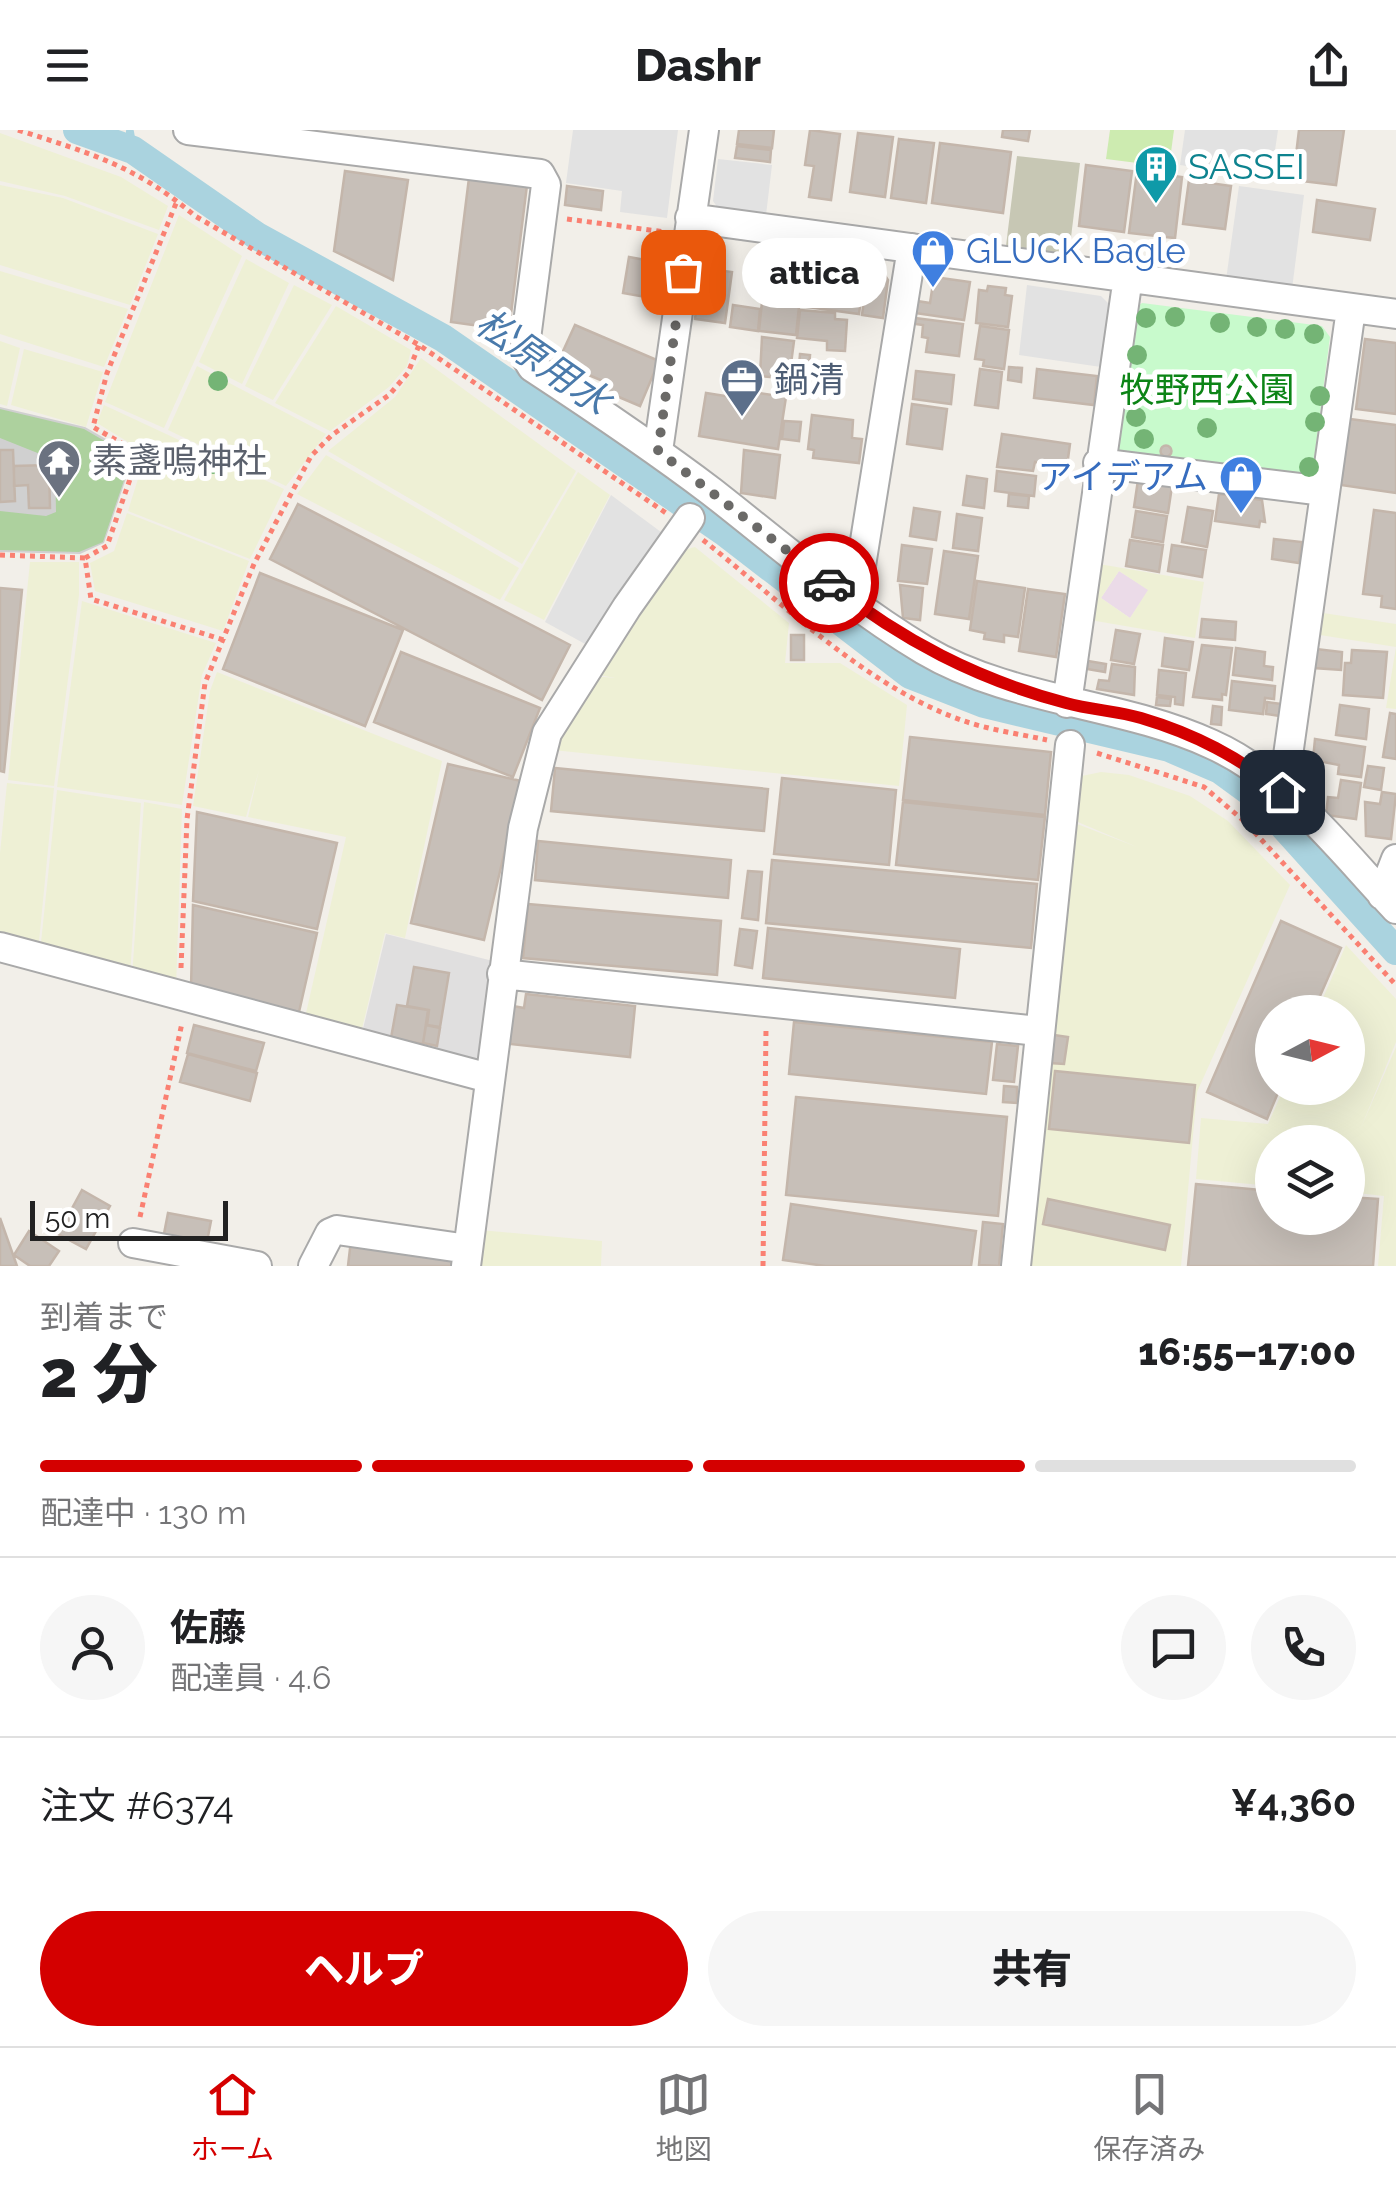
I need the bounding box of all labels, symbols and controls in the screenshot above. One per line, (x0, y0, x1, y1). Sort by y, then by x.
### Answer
icon: menu (40, 38, 95, 93)
icon: share (1301, 38, 1356, 93)
text: Dashr (635, 39, 761, 92)
building icon: SASSEI (1133, 144, 1179, 205)
place label: SASSEI (1188, 146, 1305, 187)
shop icon: GLUCK Bagle (910, 228, 956, 289)
pin (641, 230, 726, 315)
place label: GLUCK Bagle (966, 230, 1186, 271)
callout: attica (743, 237, 888, 307)
icon: bag (656, 245, 711, 300)
text: attica (770, 254, 859, 291)
water label: 松原用水 (468, 300, 622, 426)
office icon: 鍋清 (719, 357, 765, 418)
place label: 鍋清 (774, 359, 844, 400)
park label: 牧野西公園 (1119, 369, 1295, 410)
temple icon: 素盞嗚神社 (36, 438, 82, 499)
place label: 素盞嗚神社 (92, 440, 267, 481)
shop icon: アイデアム (1218, 454, 1264, 515)
place label: アイデアム (1037, 456, 1208, 497)
courier (779, 533, 879, 633)
icon: car (802, 556, 857, 611)
pin (1240, 750, 1325, 835)
icon: home (1255, 765, 1310, 820)
north arrow (1255, 995, 1365, 1105)
map controls (1255, 995, 1365, 1235)
button: layers (1255, 1125, 1365, 1235)
scale bar (30, 1196, 228, 1240)
text: 50 m (45, 1202, 110, 1235)
text: 到着まで (40, 1298, 168, 1335)
text: 16:55–17:00 (1138, 1329, 1356, 1374)
text: 2 分 (40, 1336, 158, 1412)
text: 配達中 · 130 m (40, 1494, 246, 1531)
button: person (40, 1595, 145, 1700)
button: chat (1121, 1595, 1226, 1700)
button: phone (1251, 1595, 1356, 1700)
text: 佐藤 (170, 1605, 246, 1650)
text: 配達員 · 4.6 (170, 1659, 331, 1696)
text: ¥4,360 (1231, 1780, 1356, 1825)
text: 注文 #6374 (40, 1783, 234, 1828)
button: ヘルプ (40, 1911, 688, 2026)
button: 共有 (708, 1911, 1356, 2026)
tab: ホーム (191, 2067, 274, 2167)
tab: 地図 (656, 2067, 712, 2167)
tab: 保存済み (1093, 2067, 1205, 2167)

